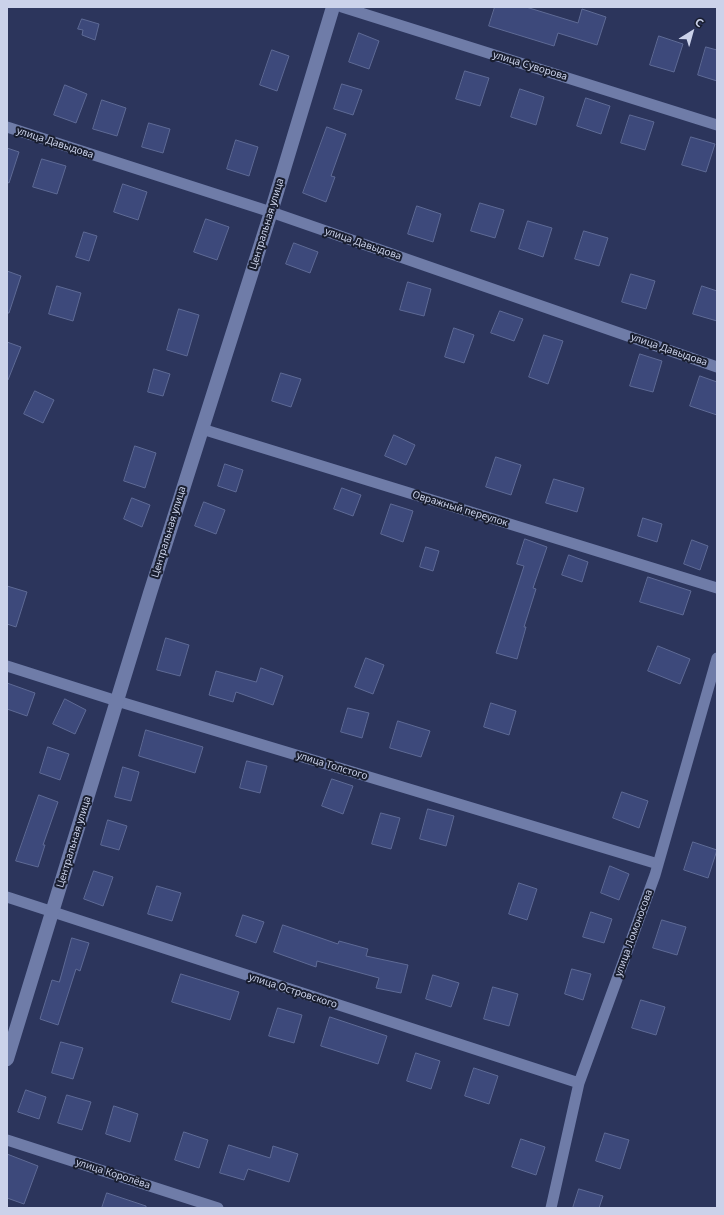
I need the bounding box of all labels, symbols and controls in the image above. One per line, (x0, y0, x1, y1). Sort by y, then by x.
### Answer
north arrow (672, 12, 712, 52)
text: С (692, 14, 707, 30)
street label: улица Суворова (491, 49, 569, 83)
street label: улица Давыдова (15, 125, 95, 161)
street label: Центральная улица (247, 177, 287, 271)
street label: улица Давыдова (323, 225, 403, 263)
street label: улица Давыдова (629, 331, 709, 369)
street label: Центральная улица (149, 485, 189, 579)
street label: Овражный переулок (411, 489, 509, 529)
street label: улица Толстого (295, 750, 369, 782)
street label: Центральная улица (54, 795, 94, 889)
street label: улица Ломоносова (613, 888, 655, 978)
street label: улица Островского (247, 971, 339, 1011)
street label: улица Королёва (74, 1156, 152, 1192)

